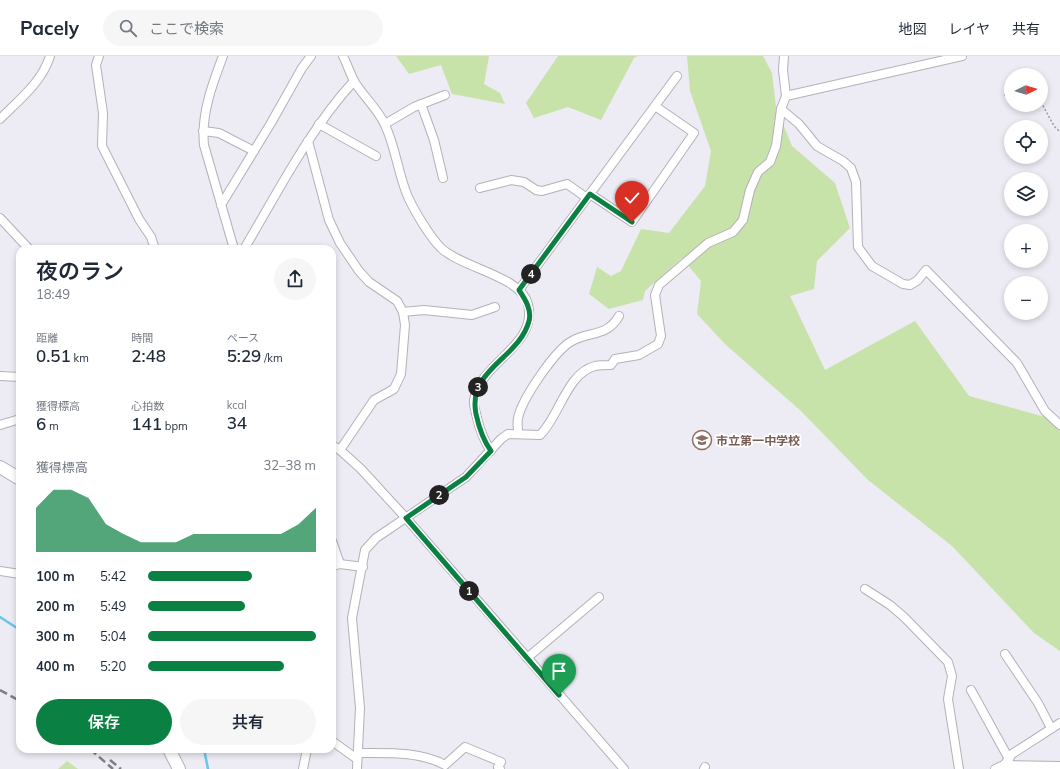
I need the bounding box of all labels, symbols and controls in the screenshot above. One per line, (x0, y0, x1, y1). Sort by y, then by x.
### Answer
search box (103, 10, 383, 46)
text: Pacely (20, 16, 79, 40)
icon: search (117, 17, 139, 39)
text: ここで検索 (149, 19, 224, 38)
text: 地図 (898, 20, 926, 38)
text: レイヤ (948, 20, 990, 38)
text: 共有 (1012, 20, 1040, 38)
north arrow (1004, 68, 1048, 112)
map controls (1004, 68, 1048, 320)
button: locate (1004, 120, 1048, 164)
button: layers (1004, 172, 1048, 216)
pin (615, 181, 649, 222)
icon: check (621, 187, 643, 209)
button: + (1004, 224, 1048, 268)
text: 夜のラン (36, 257, 124, 285)
button: share (274, 258, 316, 300)
pin: 4 (521, 264, 541, 284)
text: 4 (528, 267, 534, 281)
button: − (1004, 276, 1048, 320)
text: 18:49 (36, 286, 70, 302)
text: 距離 (36, 331, 58, 345)
text: 時間 (131, 331, 153, 345)
text: ペース (227, 331, 259, 345)
text: 0.51 (36, 345, 71, 366)
text: 2:48 (131, 345, 166, 366)
text: 5:29 (227, 345, 261, 366)
text: km (71, 351, 89, 365)
text: /km (261, 351, 283, 365)
pin: 3 (468, 377, 488, 397)
text: 3 (475, 380, 481, 394)
text: kcal (227, 398, 247, 412)
text: 獲得標高 (36, 399, 80, 413)
text: 心拍数 (131, 399, 164, 413)
text: 34 (227, 412, 247, 433)
text: 6 (36, 413, 46, 434)
text: 141 (131, 413, 162, 434)
text: m (46, 419, 59, 433)
text: bpm (162, 419, 188, 433)
school or university icon: 市立第一中学校 (691, 429, 713, 451)
place label: 市立第一中学校 (716, 433, 800, 448)
text: 32–38 m (263, 457, 316, 473)
text: 獲得標高 (36, 459, 88, 475)
pin: 2 (429, 485, 449, 505)
text: 2 (436, 488, 442, 502)
text: 100 m (36, 568, 75, 584)
text: 5:42 (100, 568, 126, 584)
pin: 1 (459, 581, 479, 601)
text: 1 (466, 584, 472, 598)
text: 200 m (36, 598, 75, 614)
text: 5:49 (100, 598, 126, 614)
text: 300 m (36, 628, 75, 644)
text: 5:04 (100, 628, 126, 644)
pin (542, 654, 576, 695)
text: 400 m (36, 658, 75, 674)
text: 5:20 (100, 658, 126, 674)
icon: arrive (548, 660, 570, 682)
button: 保存 (36, 699, 172, 745)
button: 共有 (180, 699, 316, 745)

